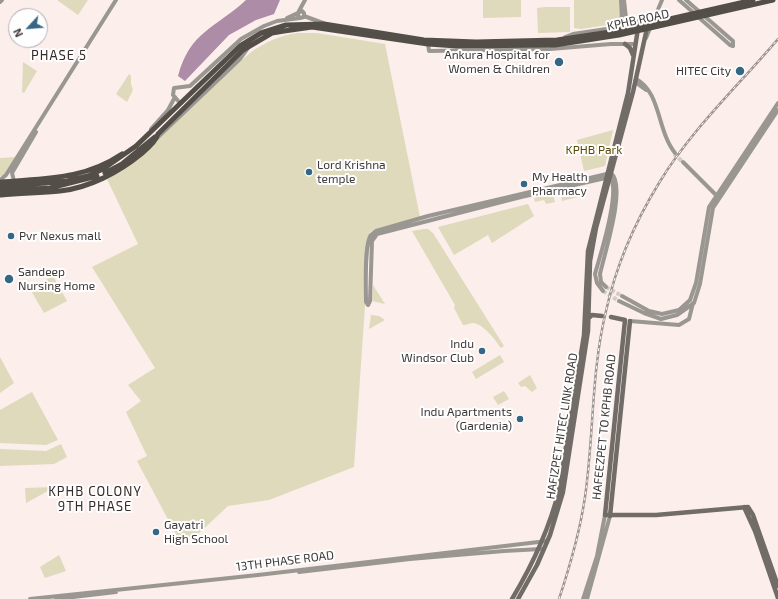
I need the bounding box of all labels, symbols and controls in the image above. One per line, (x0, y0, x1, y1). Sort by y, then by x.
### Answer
street label: KPHB ROAD (606, 6, 670, 34)
north arrow (8, 8, 48, 48)
text: N (10, 27, 25, 39)
district label: PHASE 5 (31, 48, 87, 64)
place label: Ankura Hospital for Women & Children (444, 48, 550, 76)
marker: Ankura Hospital for Women & Children (553, 56, 565, 68)
place label: HITEC City (676, 64, 731, 78)
marker: HITEC City (734, 65, 746, 77)
park label: KPHB Park (566, 143, 622, 157)
place label: Lord Krishna temple (317, 158, 386, 186)
marker: Lord Krishna temple (304, 167, 314, 177)
place label: My Health Pharmacy (532, 170, 588, 198)
marker: My Health Pharmacy (519, 179, 529, 189)
place label: Pvr Nexus mall (19, 229, 101, 243)
marker: Pvr Nexus mall (6, 231, 16, 241)
place label: Sandeep Nursing Home (18, 265, 95, 293)
marker: Sandeep Nursing Home (3, 273, 15, 285)
place label: Indu Windsor Club (401, 337, 474, 365)
marker: Indu Windsor Club (477, 346, 487, 356)
street label: HAFIZPET HITEC LINK ROAD (543, 352, 581, 500)
street label: HAFEEZPET TO KPHB ROAD (589, 354, 619, 500)
place label: Indu Apartments (Gardenia) (421, 405, 512, 433)
marker: Indu Apartments (Gardenia) (515, 414, 525, 424)
district label: KPHB COLONY 9TH PHASE (48, 484, 142, 515)
place label: Gayatri High School (164, 518, 228, 546)
marker: Gayatri High School (151, 527, 161, 537)
street label: 13TH PHASE ROAD (235, 548, 335, 574)

